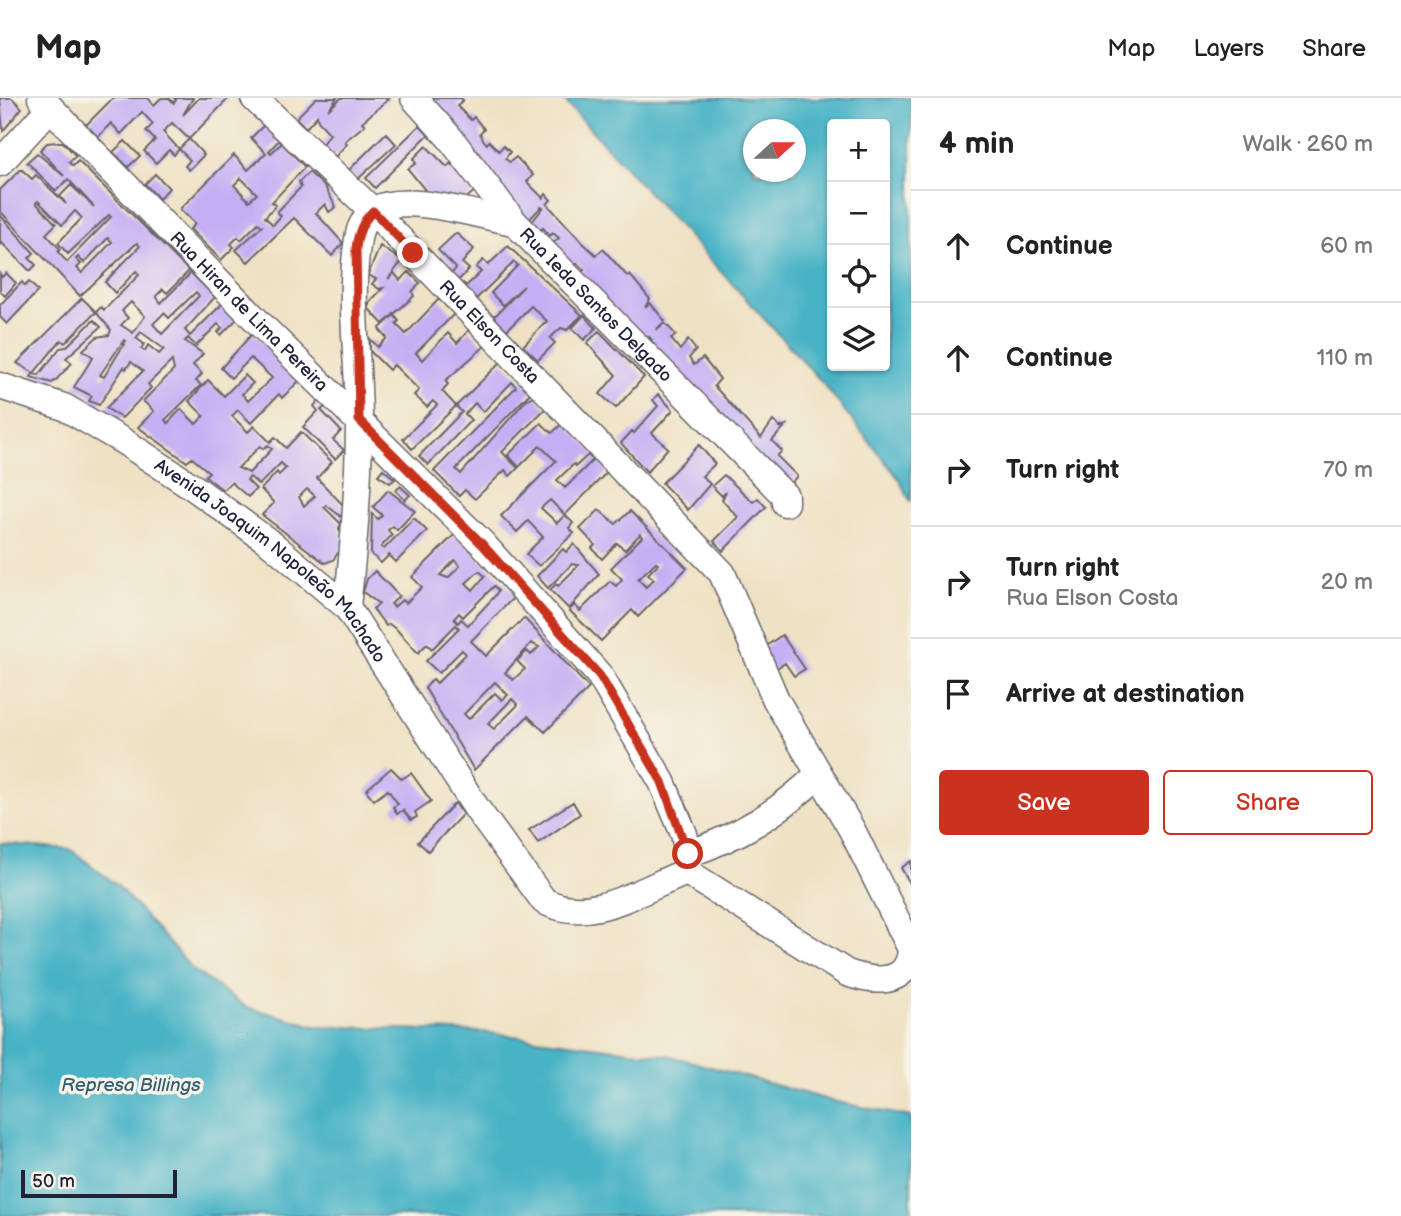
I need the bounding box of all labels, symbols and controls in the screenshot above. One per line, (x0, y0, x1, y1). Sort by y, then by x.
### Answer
text: Map (35, 28, 101, 68)
text: Map (1107, 34, 1155, 63)
text: Layers (1193, 34, 1264, 63)
text: Share (1302, 34, 1366, 63)
north arrow (743, 119, 806, 182)
map controls (827, 119, 890, 371)
button: + (827, 119, 890, 182)
text: 4 min (939, 126, 1014, 162)
text: Walk · 260 m (1243, 130, 1373, 158)
button: − (827, 182, 890, 245)
street label: Rua Ieda Santos Delgado (515, 224, 677, 386)
street label: Rua Hiran de Lima Pereira (166, 227, 332, 396)
icon: ahead (939, 227, 977, 265)
text: Continue (1006, 231, 1113, 262)
text: 60 m (1320, 232, 1373, 260)
route end (397, 237, 428, 268)
button: locate (827, 245, 890, 308)
street label: Rua Elson Costa (435, 276, 544, 388)
button: layers (827, 308, 890, 371)
icon: ahead (939, 339, 977, 377)
text: Continue (1006, 343, 1113, 374)
text: 110 m (1316, 344, 1373, 372)
icon: right (939, 451, 977, 489)
street label: Avenida Joaquim Napoleão Machado (151, 454, 390, 666)
text: Turn right (1006, 455, 1119, 486)
text: 70 m (1323, 456, 1373, 484)
text: Turn right (1006, 553, 1119, 584)
icon: right (939, 563, 977, 601)
text: 20 m (1321, 568, 1373, 596)
text: Rua Elson Costa (1006, 584, 1179, 612)
icon: arrive (939, 675, 977, 713)
text: Arrive at destination (1006, 679, 1245, 710)
button: Save (939, 770, 1149, 835)
button: Share (1163, 770, 1373, 835)
route start (672, 838, 703, 869)
water label: Represa Billings (61, 1074, 201, 1097)
scale bar (21, 1167, 177, 1199)
text: 50 m (32, 1170, 75, 1193)

